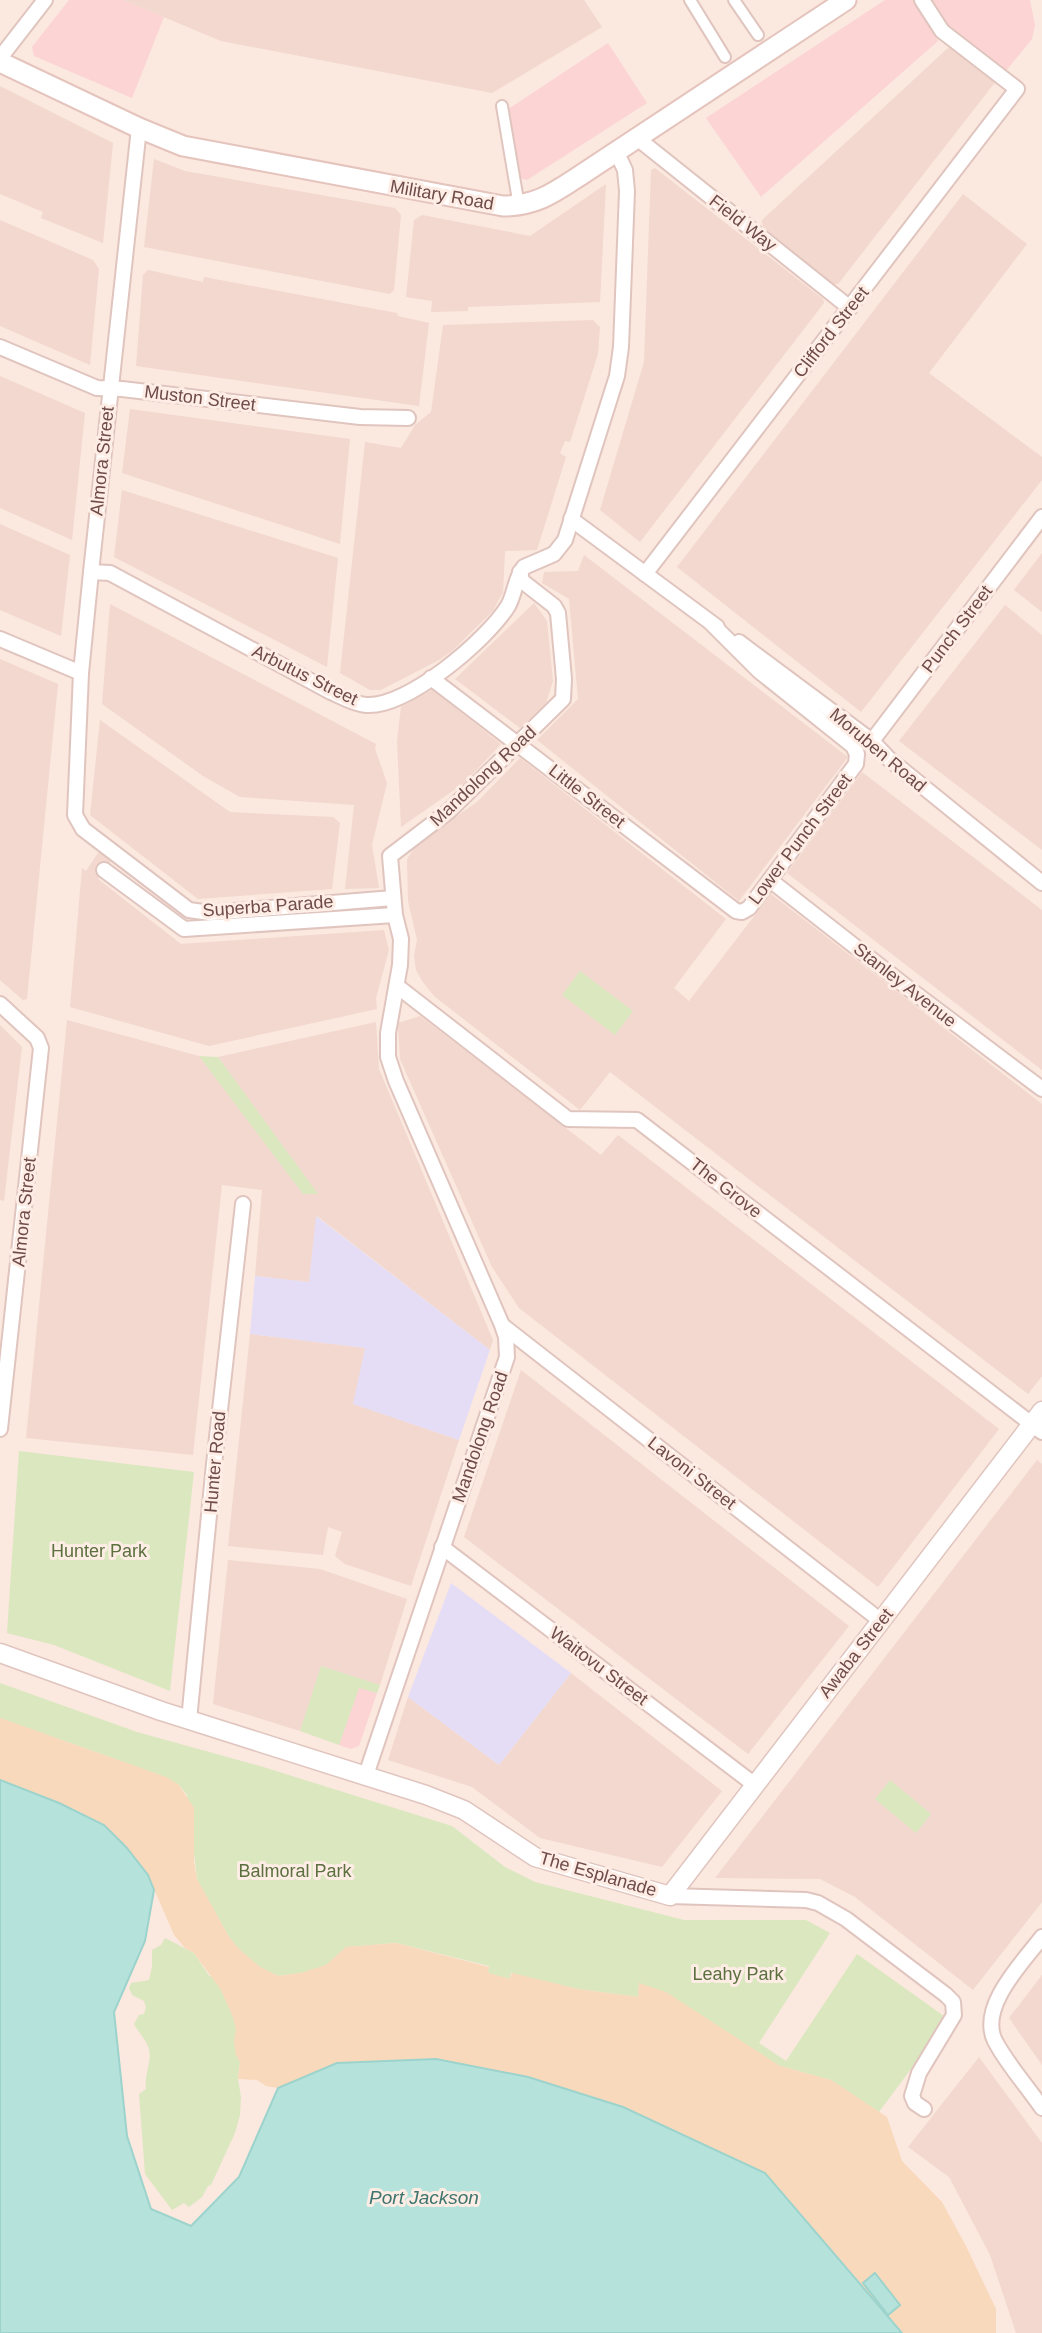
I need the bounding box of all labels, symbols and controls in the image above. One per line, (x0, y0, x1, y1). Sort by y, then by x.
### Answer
street label: Military Road (389, 176, 495, 214)
street label: Field Way (706, 191, 780, 255)
street label: Clifford Street (789, 283, 873, 381)
street label: Muston Street (143, 381, 257, 415)
street label: Almora Street (86, 405, 118, 517)
street label: Punch Street (918, 581, 996, 677)
street label: Arbutus Street (249, 641, 361, 709)
street label: Moruben Road (826, 704, 930, 796)
street label: Mandolong Road (426, 722, 540, 830)
street label: Little Street (545, 760, 629, 832)
street label: Lower Punch Street (744, 770, 856, 908)
street label: Superba Parade (202, 891, 334, 921)
street label: Stanley Avenue (850, 939, 960, 1031)
street label: The Grove (686, 1154, 766, 1222)
street label: Almora Street (8, 1156, 40, 1268)
street label: Mandolong Road (448, 1369, 512, 1505)
street label: Hunter Road (201, 1410, 229, 1514)
street label: Lavoni Street (644, 1432, 740, 1514)
park label: Hunter Park (51, 1541, 148, 1561)
street label: Awaba Street (815, 1604, 897, 1702)
street label: Waitovu Street (546, 1623, 652, 1709)
street label: The Esplanade (537, 1848, 659, 1900)
park label: Balmoral Park (238, 1861, 353, 1881)
park label: Leahy Park (692, 1964, 785, 1984)
water label: Port Jackson (369, 2187, 479, 2208)

